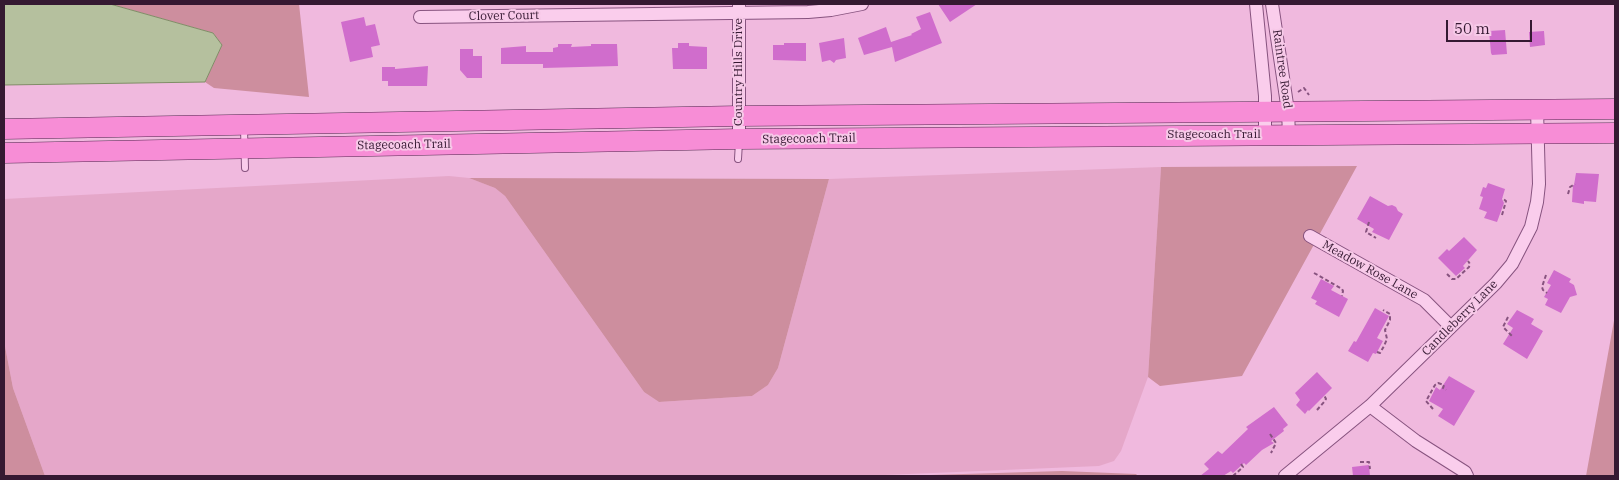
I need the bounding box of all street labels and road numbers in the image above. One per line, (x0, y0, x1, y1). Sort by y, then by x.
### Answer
street label: Clover Court (469, 8, 539, 24)
street label: Country Hills Drive (732, 18, 746, 126)
street label: Raintree Road (1269, 28, 1295, 110)
street label: Stagecoach Trail (1167, 128, 1261, 142)
street label: Stagecoach Trail (762, 131, 856, 147)
street label: Stagecoach Trail (357, 137, 451, 153)
street label: Meadow Rose Lane (1320, 238, 1420, 302)
street label: Candleberry Lane (1419, 277, 1501, 359)

